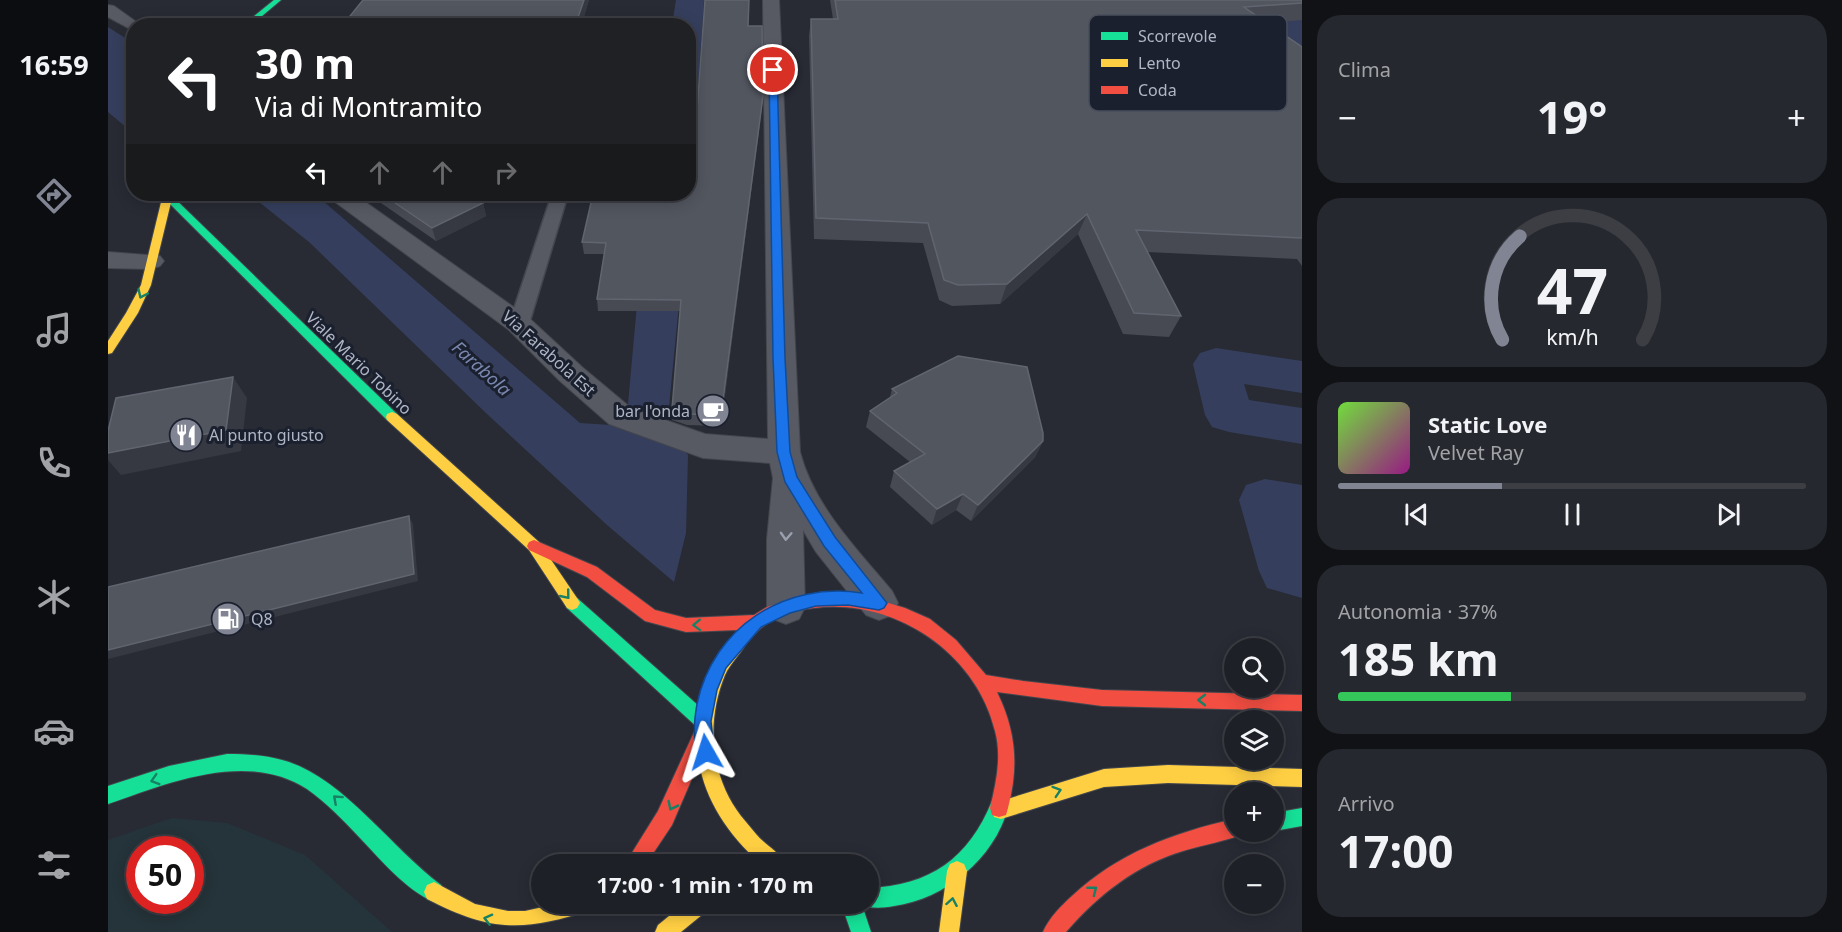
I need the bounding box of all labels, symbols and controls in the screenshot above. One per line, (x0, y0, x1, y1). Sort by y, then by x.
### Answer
legend (1089, 15, 1287, 111)
text: Scorrevole (1138, 25, 1217, 47)
text: 30 m (255, 34, 355, 91)
icon: left (156, 42, 234, 120)
pin (747, 44, 798, 95)
text: 16:59 (19, 46, 89, 83)
text: Lento (1138, 52, 1181, 74)
icon: arrive (756, 53, 789, 86)
text: Clima (1338, 56, 1391, 83)
text: Coda (1138, 79, 1177, 101)
text: 19° (1537, 86, 1607, 147)
text: Via di Montramito (255, 88, 482, 125)
text: − (1338, 95, 1357, 140)
text: + (1787, 95, 1806, 140)
icon: left (300, 156, 333, 189)
icon: ahead (363, 156, 396, 189)
icon: ahead (426, 156, 459, 189)
icon: right (489, 156, 522, 189)
icon: directions (33, 175, 75, 217)
text: 47 (1536, 247, 1608, 332)
one-way arrow (137, 287, 149, 298)
street label: Via Farabola Est (498, 305, 601, 401)
street label: Viale Mario Tobino (301, 307, 417, 419)
icon: music (33, 309, 75, 351)
text: km/h (1546, 322, 1598, 351)
water label: Farabola (447, 335, 517, 401)
cafe icon: bar l'onda (695, 393, 731, 429)
place label: bar l'onda (615, 400, 690, 422)
text: Static Love (1428, 409, 1547, 439)
restaurant icon: Al punto giusto (168, 417, 204, 453)
place label: Al punto giusto (209, 424, 324, 446)
text: Velvet Ray (1428, 439, 1524, 466)
icon: phone (33, 442, 75, 484)
icon: previous (1400, 498, 1433, 531)
icon: pause (1556, 498, 1589, 531)
icon: next (1712, 498, 1745, 531)
one-way arrow (779, 532, 792, 541)
icon: climate (33, 576, 75, 618)
one-way arrow (559, 588, 570, 599)
text: Autonomia · 37% (1338, 598, 1497, 625)
fuel station icon: Q8 (210, 601, 246, 637)
place label: Q8 (251, 608, 273, 630)
one-way arrow (693, 618, 702, 631)
text: 185 km (1338, 628, 1499, 689)
map controls (1224, 638, 1284, 914)
button: search (1224, 638, 1284, 698)
one-way arrow (1197, 694, 1206, 706)
icon: car (33, 710, 75, 752)
button: layers (1224, 710, 1284, 770)
position arrow (674, 720, 738, 784)
one-way arrow (150, 773, 161, 785)
button: + (1224, 782, 1284, 842)
one-way arrow (1051, 786, 1062, 798)
text: Arrivo (1338, 790, 1395, 817)
one-way arrow (333, 795, 344, 806)
one-way arrow (668, 800, 680, 811)
text: 17:00 (1338, 820, 1454, 881)
speed limit sign: 50 (126, 836, 204, 914)
icon: filters (33, 844, 75, 886)
button: − (1224, 854, 1284, 914)
text: 17:00 · 1 min · 170 m (596, 869, 814, 899)
one-way arrow (1086, 886, 1097, 897)
one-way arrow (945, 897, 958, 907)
one-way arrow (483, 913, 493, 926)

